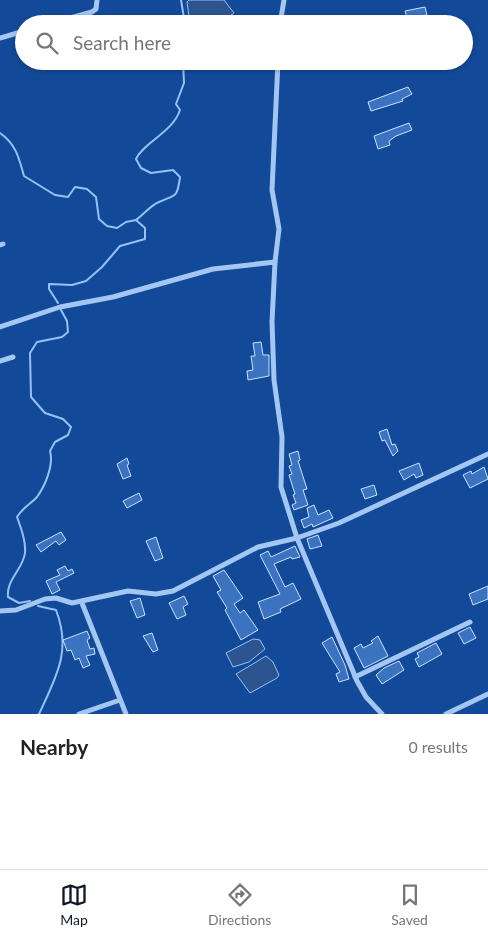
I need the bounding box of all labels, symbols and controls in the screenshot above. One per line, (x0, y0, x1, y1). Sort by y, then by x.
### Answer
search box (15, 15, 473, 70)
icon: search (33, 29, 61, 57)
text: Search here (73, 31, 171, 54)
text: Nearby (20, 734, 88, 759)
text: 0 results (408, 737, 468, 756)
tab: Map (60, 881, 88, 928)
tab: Directions (208, 881, 271, 928)
tab: Saved (391, 881, 428, 928)

